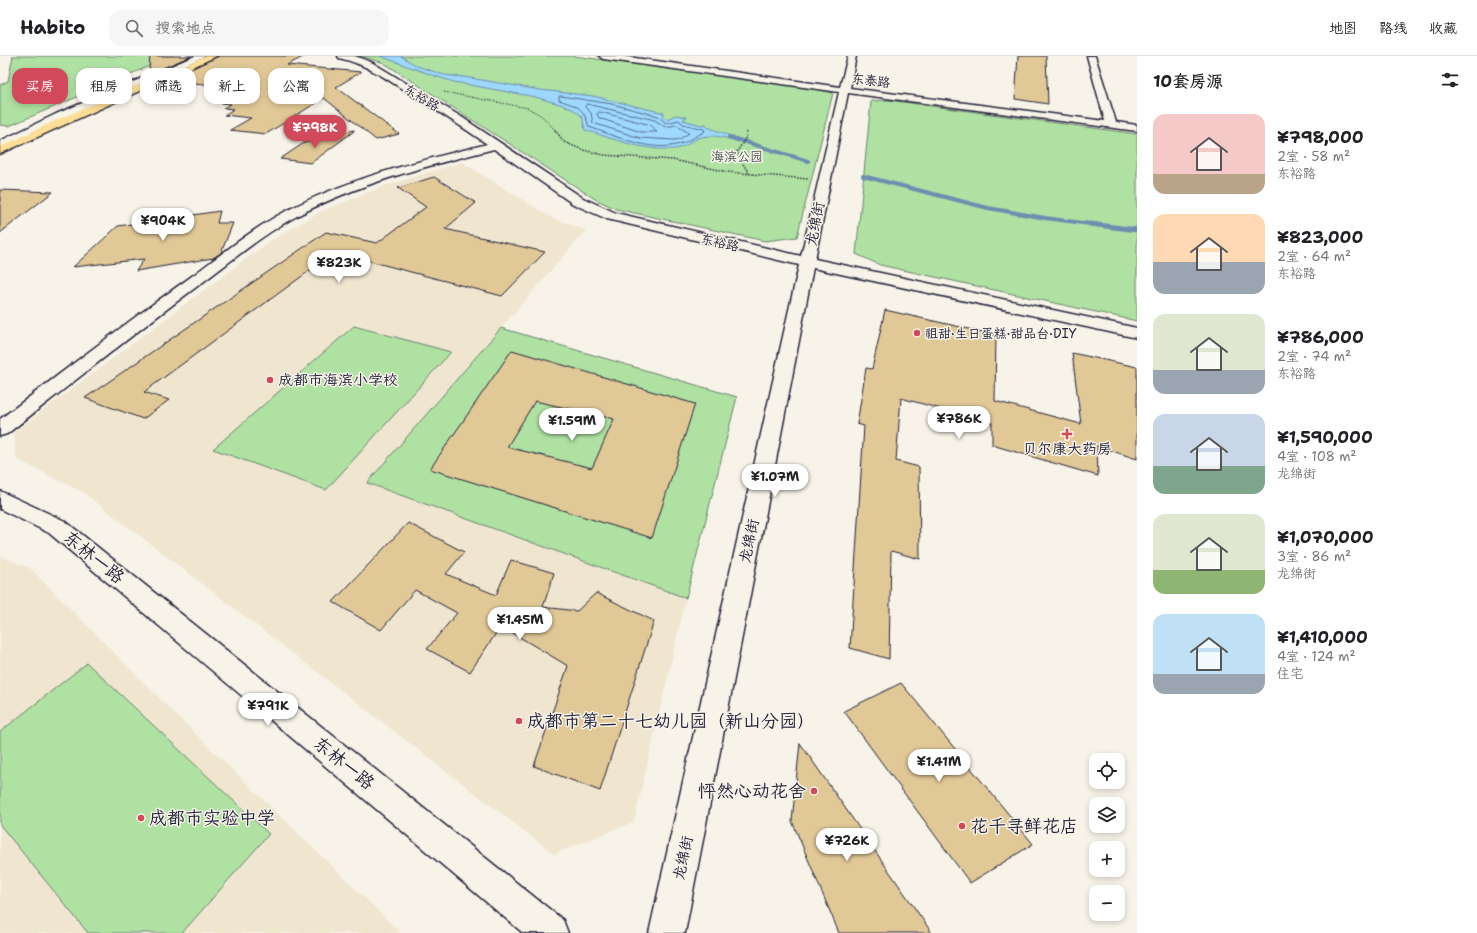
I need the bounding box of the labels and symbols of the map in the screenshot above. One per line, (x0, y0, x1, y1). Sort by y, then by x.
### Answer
street label: 东泰路 (851, 70, 891, 91)
street label: 东裕路 (401, 80, 443, 115)
pin: ¥798K (287, 115, 343, 149)
park label: 海滨公园 (711, 148, 763, 165)
street label: 龙绵街 (801, 200, 829, 248)
pin: ¥904K (135, 208, 191, 242)
street label: 东裕路 (699, 230, 741, 255)
pin: ¥823K (311, 250, 367, 284)
place label: 祖甜·生日蛋糕·甜品台·DIY (925, 325, 1077, 342)
marker: 祖甜·生日蛋糕·甜品台·DIY (912, 328, 922, 338)
place label: 成都市海滨小学校 (278, 370, 398, 390)
marker: 成都市海滨小学校 (265, 375, 275, 385)
pin: ¥786K (931, 406, 987, 440)
pin: ¥1.59M (539, 408, 605, 442)
marker: 贝尔康大药房 (1062, 429, 1072, 439)
place label: 贝尔康大药房 (1022, 439, 1112, 459)
pin: ¥1.07M (742, 464, 808, 498)
street label: 龙绵街 (735, 517, 763, 565)
street label: 东林一路 (58, 525, 130, 589)
pin: ¥1.45M (487, 607, 553, 641)
pin: ¥791K (240, 693, 296, 727)
place label: 成都市第二十七幼儿园（新山分园） (527, 709, 815, 733)
marker: 成都市第二十七幼儿园（新山分园） (514, 716, 524, 726)
street label: 东林一路 (308, 731, 380, 795)
pin: ¥1.41M (906, 749, 972, 783)
place label: 怦然心动花舍 (698, 779, 806, 803)
marker: 怦然心动花舍 (809, 786, 819, 796)
place label: 成都市实验中学 (149, 806, 275, 830)
marker: 成都市实验中学 (136, 813, 146, 823)
place label: 花千寻鲜花店 (970, 814, 1078, 838)
marker: 花千寻鲜花店 (957, 821, 967, 831)
pin: ¥726K (819, 828, 875, 862)
street label: 龙绵街 (669, 834, 697, 882)

